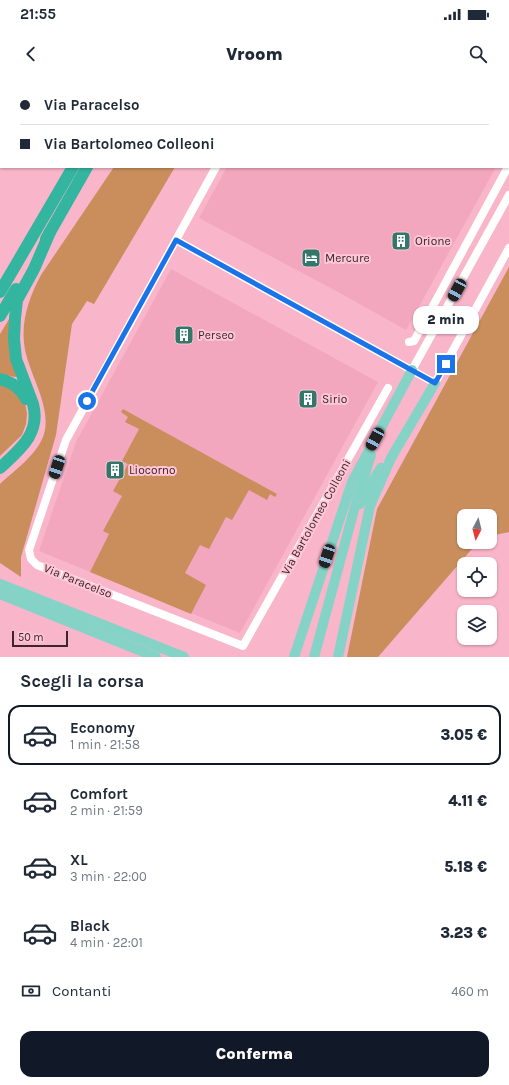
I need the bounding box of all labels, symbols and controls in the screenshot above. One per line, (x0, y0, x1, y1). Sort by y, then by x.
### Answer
text: 21:55 (20, 5, 56, 23)
icon: back (20, 43, 42, 65)
text: Vroom (226, 43, 283, 65)
icon: search (467, 43, 489, 65)
text: Via Paracelso (44, 96, 140, 114)
text: Via Bartolomeo Colleoni (44, 135, 215, 153)
building icon: Orione (390, 230, 412, 252)
place label: Orione (415, 234, 451, 248)
hotel icon: Mercure (300, 247, 322, 269)
place label: Mercure (325, 251, 370, 265)
car (446, 277, 468, 303)
callout: 2 min (413, 306, 479, 334)
text: 2 min (427, 312, 465, 327)
building icon: Perseo (173, 324, 195, 346)
place label: Perseo (198, 328, 234, 342)
route end (437, 355, 455, 373)
building icon: Sirio (297, 388, 319, 410)
route start (78, 392, 96, 410)
place label: Sirio (322, 392, 347, 406)
car (364, 426, 386, 452)
car (48, 454, 66, 480)
street label: Via Bartolomeo Colleoni (278, 457, 354, 577)
building icon: Liocorno (104, 459, 126, 481)
place label: Liocorno (129, 463, 176, 477)
north arrow (457, 509, 497, 549)
map controls (457, 509, 497, 645)
car (318, 543, 336, 569)
button: locate (457, 557, 497, 597)
street label: Via Paracelso (42, 561, 114, 601)
button: layers (457, 605, 497, 645)
scale bar (12, 629, 68, 648)
text: 50 m (18, 631, 44, 644)
text: Scegli la corsa (20, 670, 144, 692)
icon: car (22, 717, 58, 753)
text: Economy (70, 719, 135, 737)
text: 3.05 € (440, 726, 487, 744)
text: 1 min · 21:58 (70, 737, 140, 752)
icon: car (22, 783, 58, 819)
text: Comfort (70, 785, 128, 803)
text: 4.11 € (448, 792, 487, 810)
text: 2 min · 21:59 (70, 803, 143, 818)
icon: car (22, 849, 58, 885)
text: XL (70, 851, 88, 869)
text: 5.18 € (444, 858, 487, 876)
text: 3 min · 22:00 (70, 869, 147, 884)
icon: car (22, 915, 58, 951)
text: Black (70, 917, 110, 935)
text: 3.23 € (440, 924, 487, 942)
text: 4 min · 22:01 (70, 935, 143, 950)
icon: cash (20, 980, 42, 1002)
text: Contanti (52, 982, 112, 1000)
text: 460 m (451, 984, 489, 999)
button: Conferma (20, 1031, 489, 1077)

